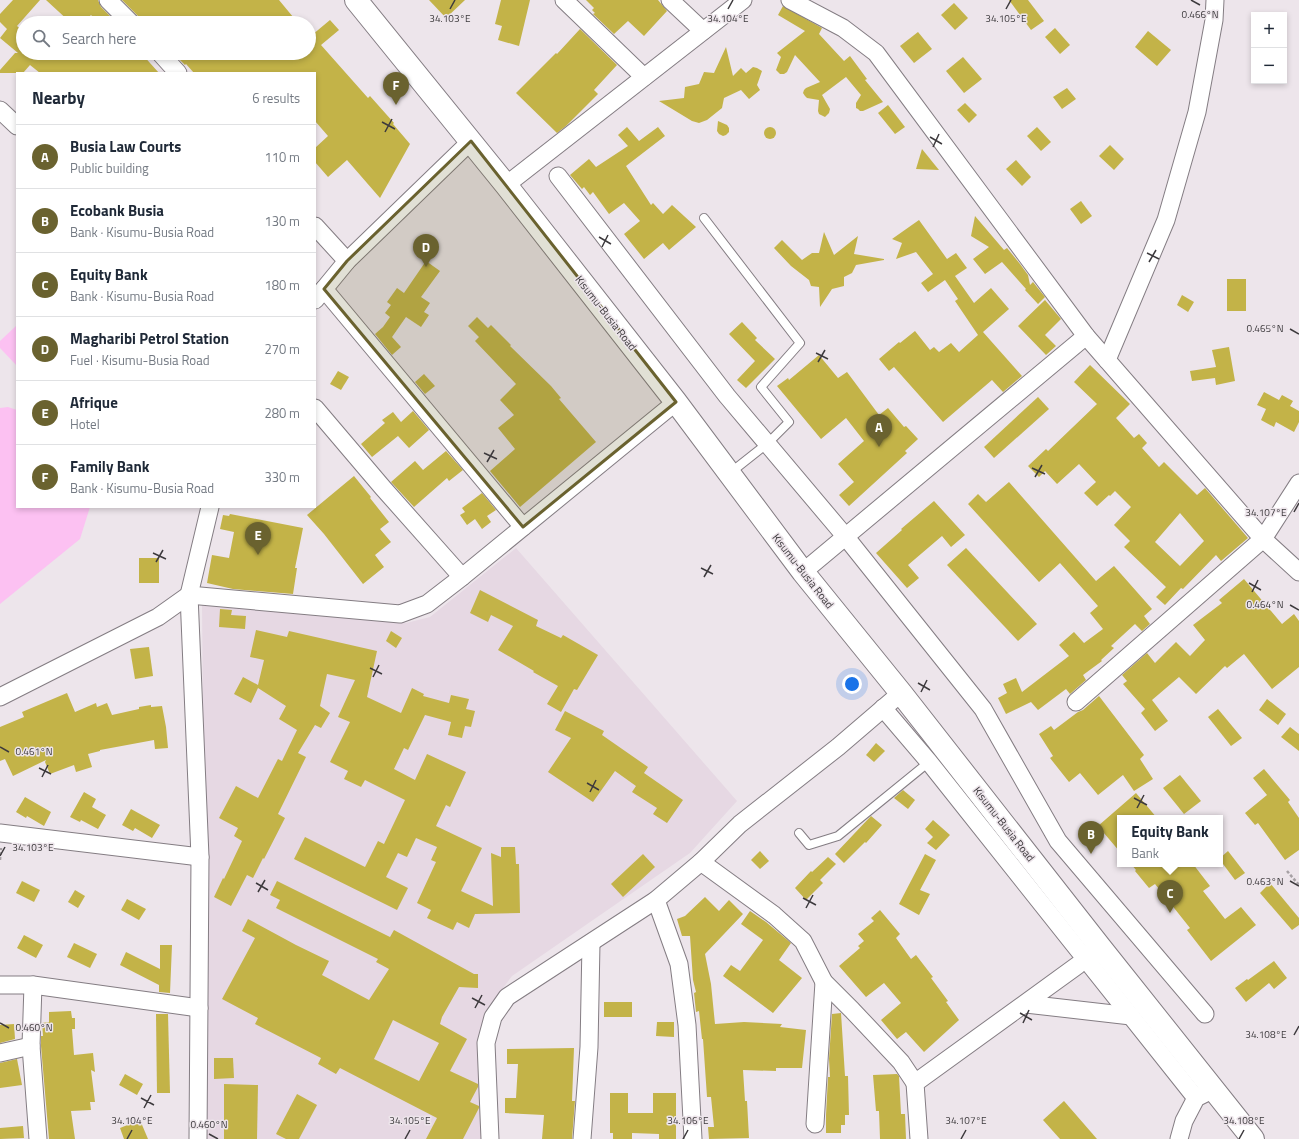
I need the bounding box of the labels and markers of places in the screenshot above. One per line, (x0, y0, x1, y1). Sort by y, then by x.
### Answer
pin: F (383, 72, 409, 105)
pin: D (413, 234, 439, 267)
pin: A (866, 414, 892, 447)
pin: E (245, 522, 271, 555)
pin: B (1078, 821, 1104, 854)
pin: C (1157, 880, 1183, 913)

